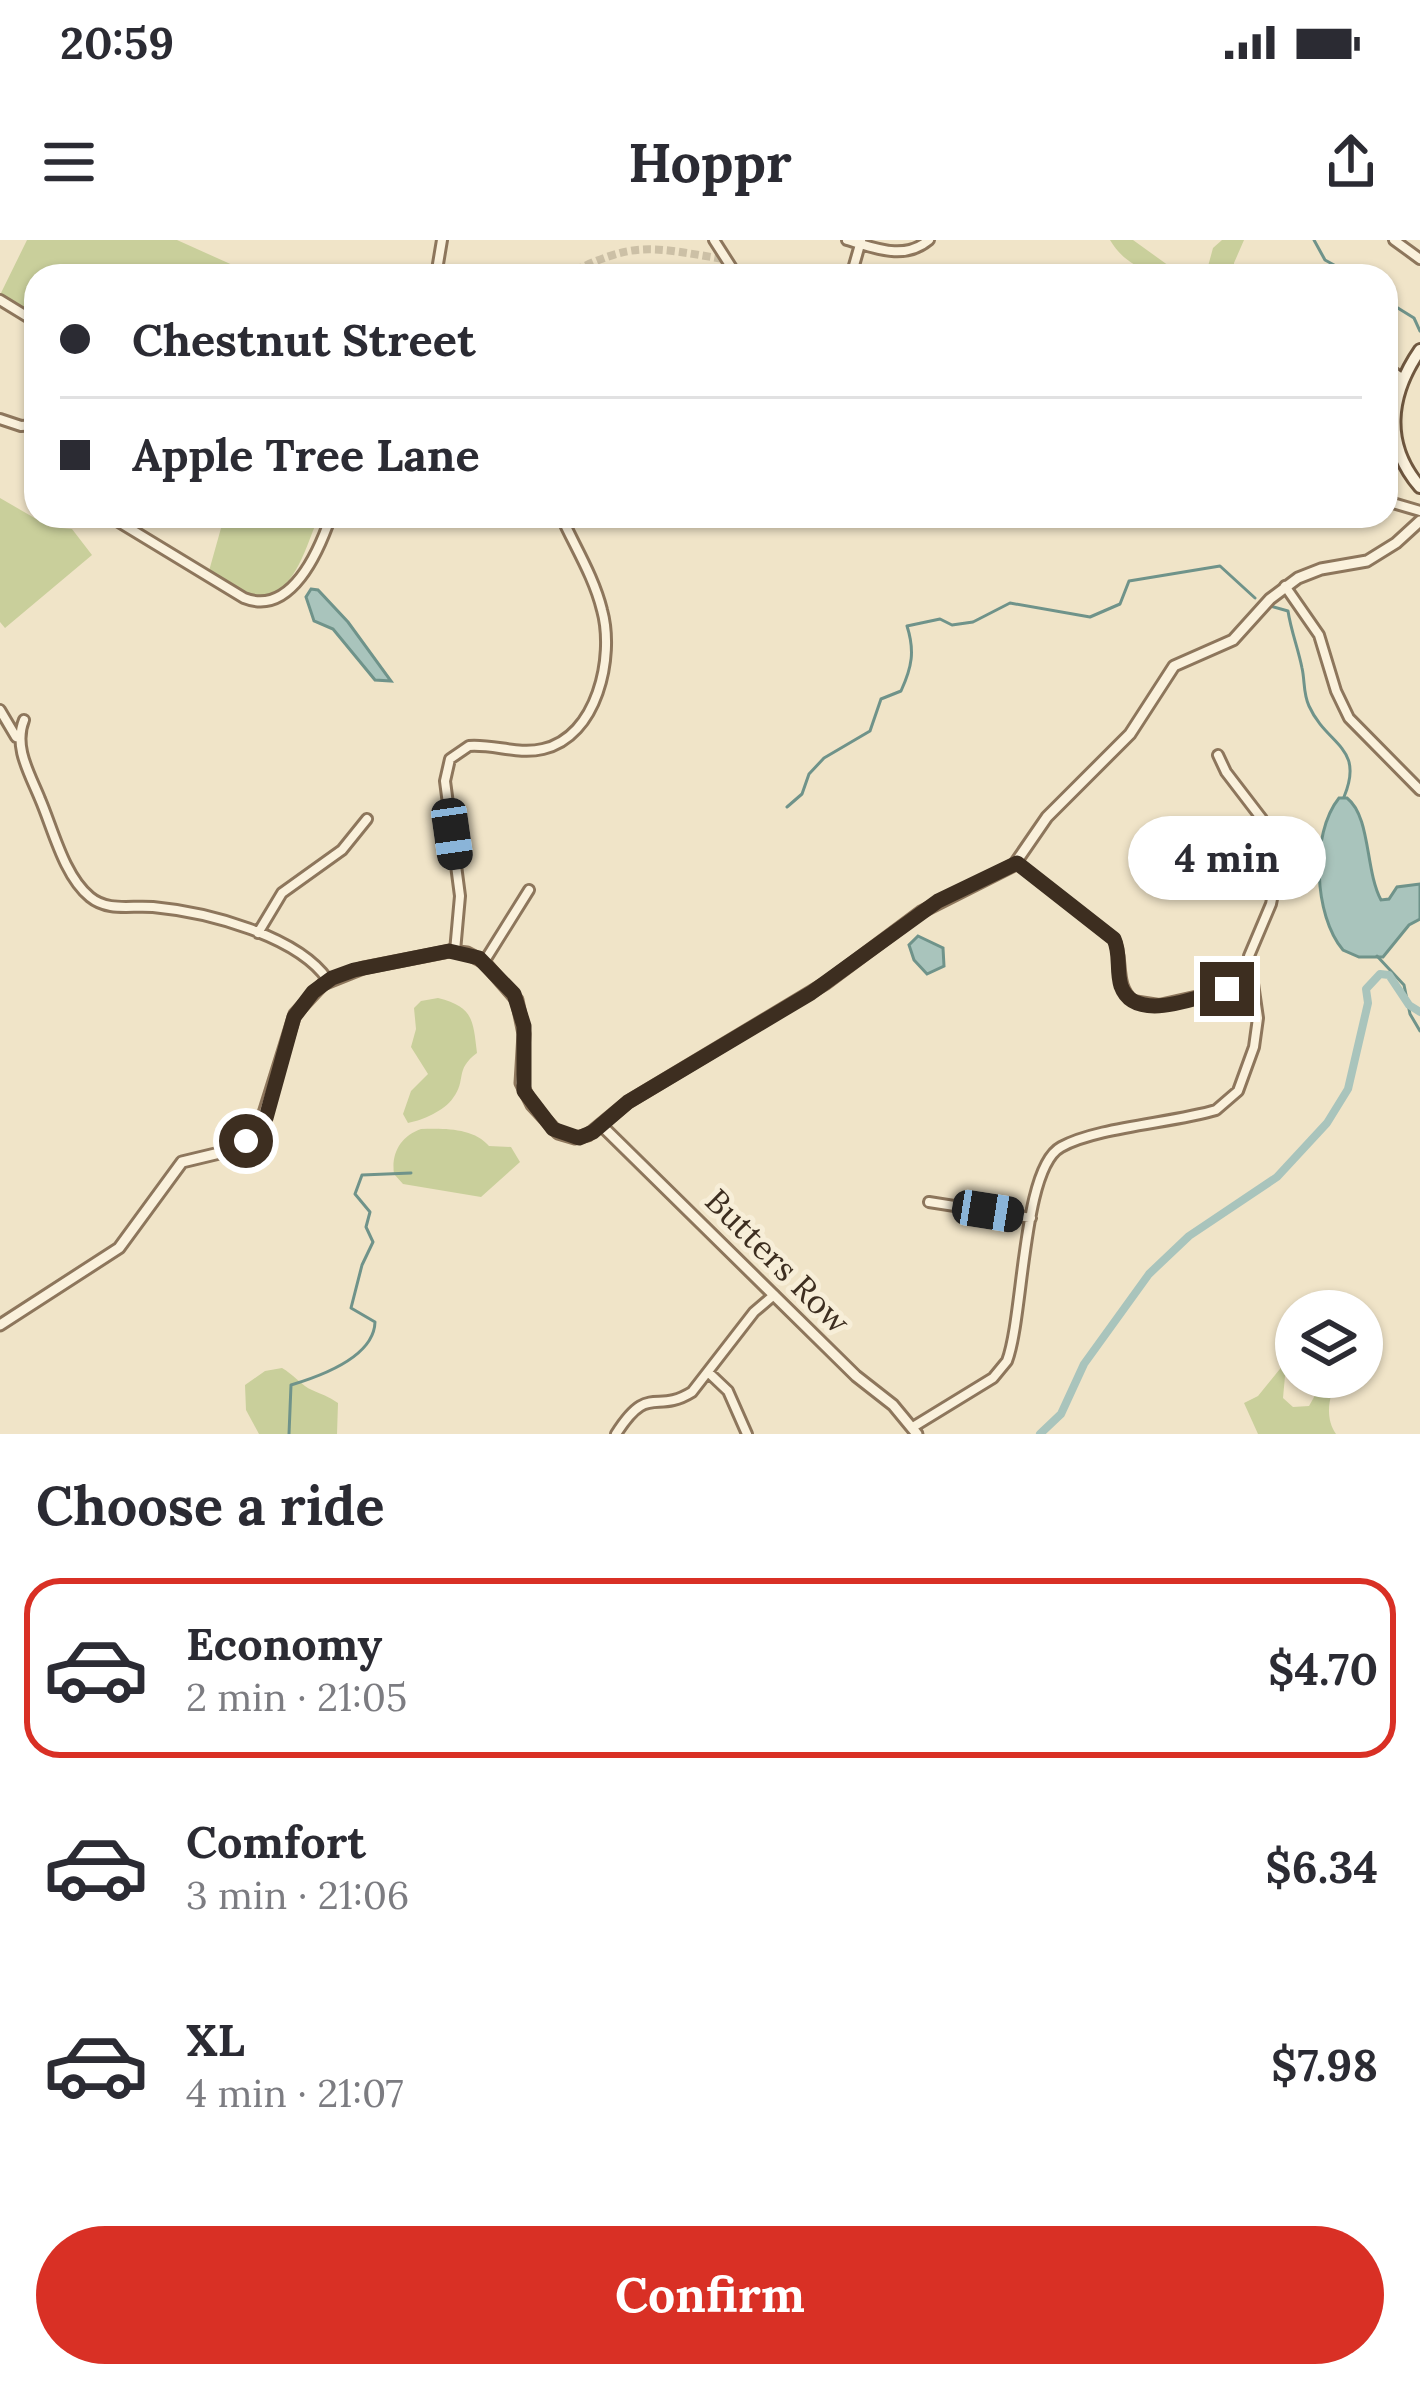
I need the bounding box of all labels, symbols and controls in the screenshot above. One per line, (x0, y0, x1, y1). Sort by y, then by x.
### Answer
text: 20:59 (60, 14, 174, 71)
text: Hoppr (628, 128, 792, 197)
icon: menu (36, 129, 102, 195)
icon: share (1318, 129, 1384, 195)
text: Chestnut Street (132, 311, 476, 368)
text: Apple Tree Lane (132, 426, 480, 483)
car (429, 796, 475, 872)
callout: 4 min (1128, 815, 1326, 899)
text: 4 min (1174, 833, 1280, 883)
route end (1200, 962, 1254, 1016)
route start (219, 1114, 273, 1168)
street label: Butters Row (697, 1180, 860, 1343)
car (950, 1188, 1026, 1234)
map controls (1275, 1290, 1383, 1398)
button: layers (1275, 1290, 1383, 1398)
text: Choose a ride (36, 1471, 385, 1540)
icon: car (42, 1614, 150, 1722)
text: Economy (186, 1615, 382, 1672)
text: $4.70 (1268, 1640, 1378, 1697)
text: 2 min · 21:05 (186, 1672, 407, 1722)
icon: car (42, 1812, 150, 1920)
text: Comfort (186, 1813, 366, 1870)
text: $6.34 (1265, 1838, 1378, 1895)
text: 3 min · 21:06 (186, 1870, 409, 1920)
icon: car (42, 2010, 150, 2118)
text: XL (186, 2011, 245, 2068)
text: $7.98 (1271, 2036, 1378, 2093)
text: 4 min · 21:07 (186, 2068, 403, 2118)
button: Confirm (36, 2226, 1384, 2364)

